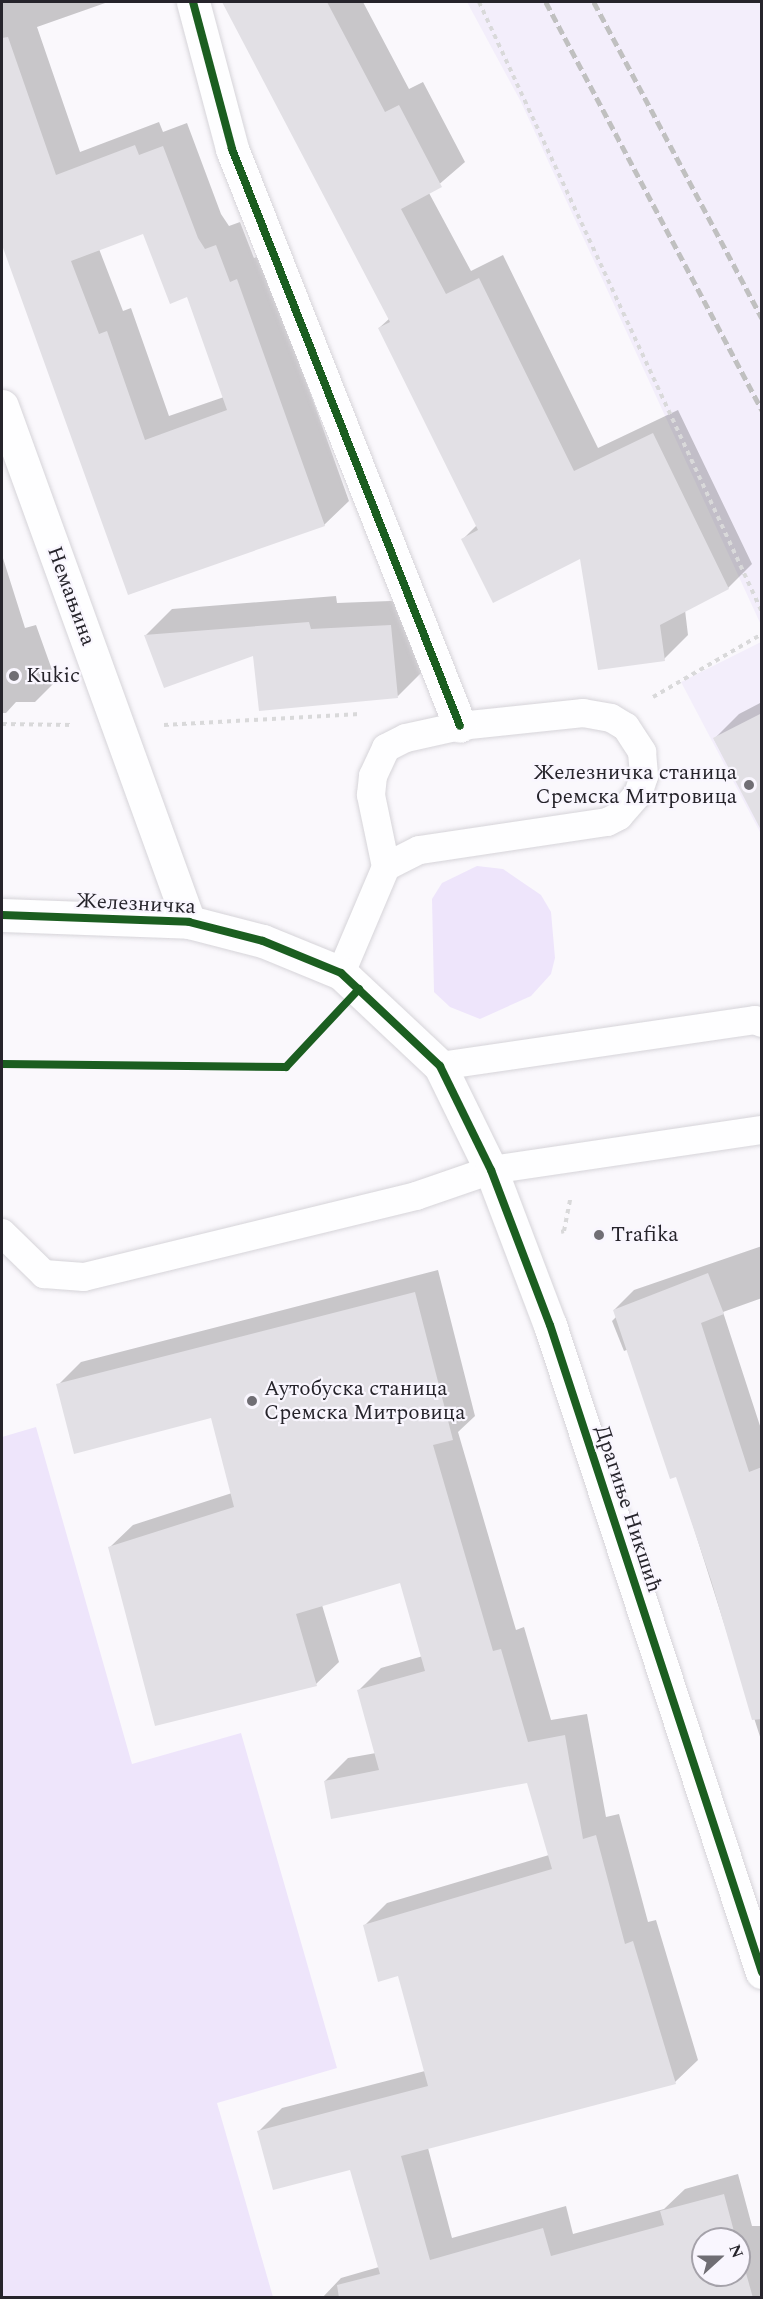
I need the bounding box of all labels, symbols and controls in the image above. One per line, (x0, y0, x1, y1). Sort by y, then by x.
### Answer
street label: Немањина (41, 543, 101, 649)
place label: Kukic (26, 663, 80, 689)
marker: Kukic (7, 669, 21, 683)
place label: Железничка станица Сремска Митровица (534, 760, 737, 810)
marker: Железничка станица Сремска Митровица (742, 778, 756, 792)
street label: Железничка (76, 888, 196, 920)
place label: Trafika (611, 1222, 679, 1248)
marker: Trafika (592, 1228, 606, 1242)
place label: Аутобуска станица Сремска Митровица (264, 1376, 465, 1426)
marker: Аутобуска станица Сремска Митровица (245, 1394, 259, 1408)
street label: Драгиње Никшић (589, 1422, 667, 1596)
north arrow (691, 2227, 751, 2287)
text: N (722, 2241, 749, 2262)

